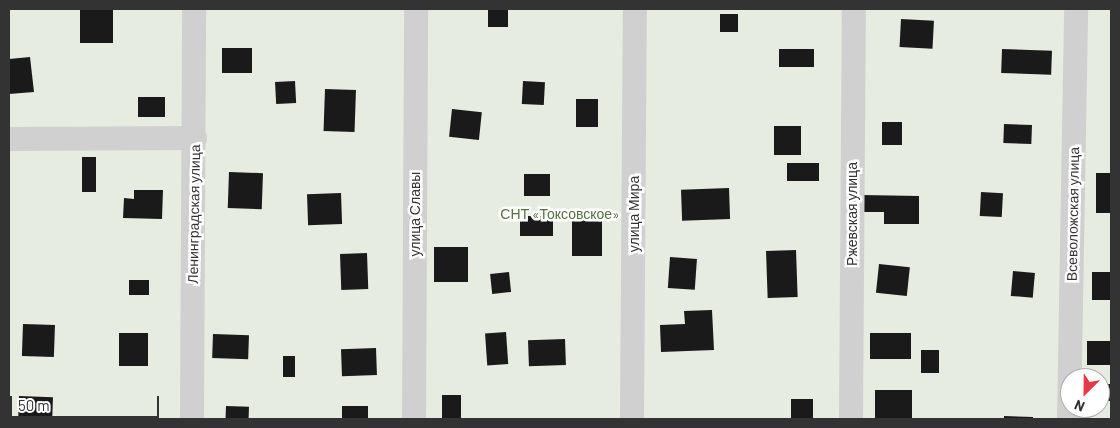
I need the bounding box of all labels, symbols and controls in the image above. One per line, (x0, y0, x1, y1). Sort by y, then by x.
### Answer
street label: Ленинградская улица (184, 144, 204, 284)
street label: Всеволожская улица (1063, 147, 1083, 281)
street label: Ржевская улица (844, 162, 860, 266)
street label: улица Славы (407, 172, 423, 256)
street label: улица Мира (626, 176, 642, 252)
park label: СНТ «Токсовское» (500, 206, 620, 222)
north arrow (1060, 368, 1110, 418)
scale bar (12, 386, 161, 418)
text: 50 m (18, 396, 50, 414)
text: N (1072, 397, 1087, 416)

